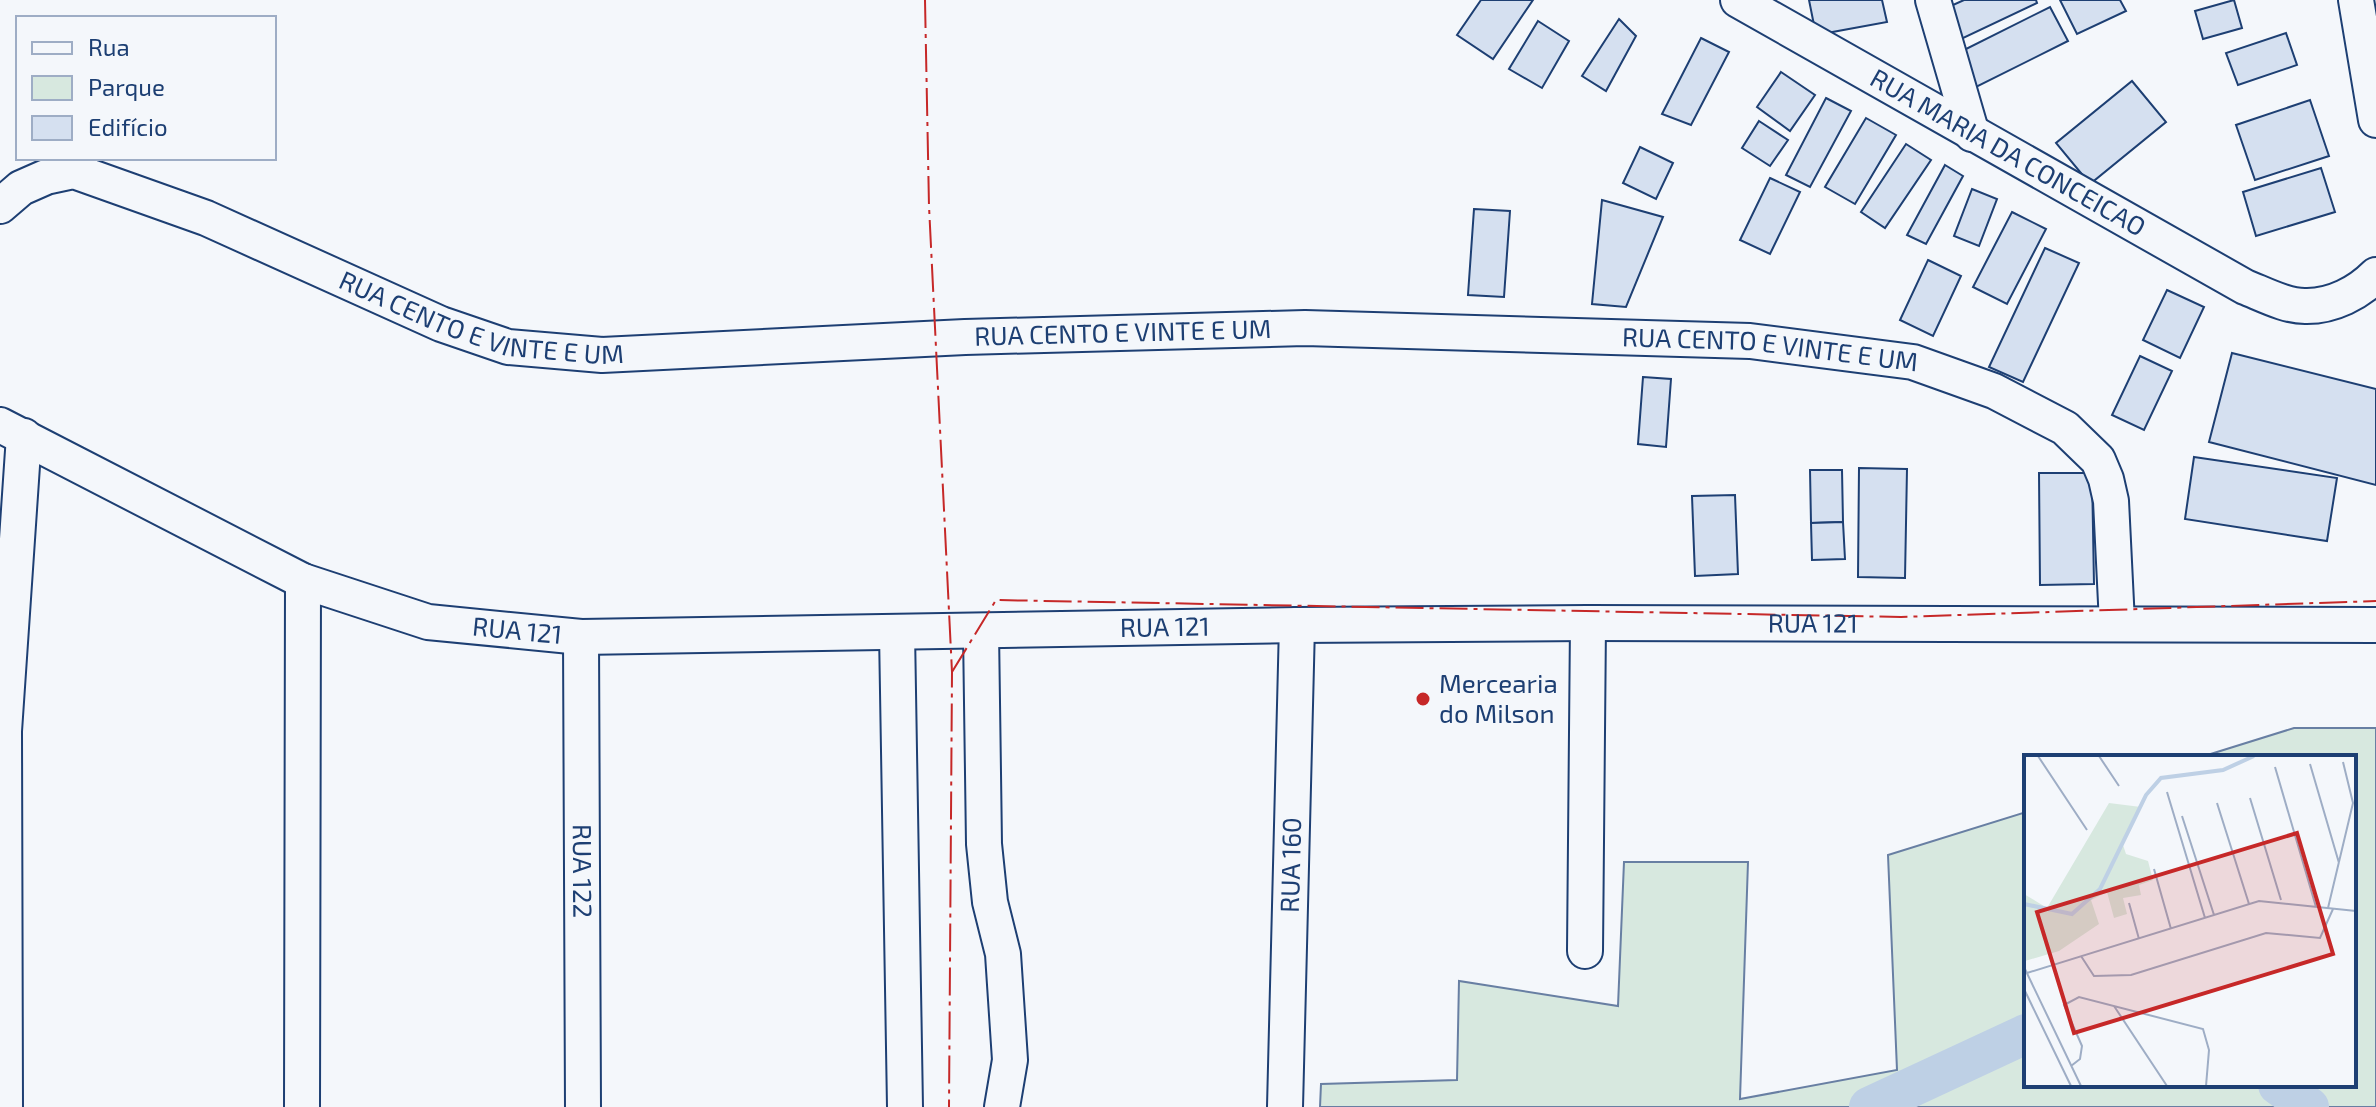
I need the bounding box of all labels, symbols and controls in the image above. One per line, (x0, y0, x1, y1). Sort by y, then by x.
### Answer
legend (16, 16, 276, 160)
text: Rua (88, 32, 130, 61)
street label: RUA MARIA DA CONCEICAO (1865, 61, 2152, 242)
text: Parque (88, 72, 165, 101)
text: Edifício (88, 112, 168, 141)
street label: RUA CENTO E VINTE E UM (335, 263, 625, 369)
street label: RUA CENTO E VINTE E UM (974, 312, 1272, 351)
street label: RUA CENTO E VINTE E UM (1622, 320, 1920, 376)
street label: RUA 121 (1768, 606, 1858, 638)
street label: RUA 121 (471, 609, 564, 649)
street label: RUA 121 (1120, 609, 1210, 642)
place label: Mercearia do Milson (1439, 667, 1558, 728)
marker: Mercearia do Milson (1414, 690, 1432, 708)
inset map (2024, 755, 2356, 1087)
street label: RUA 160 (1273, 817, 1306, 913)
street label: RUA 122 (568, 824, 599, 918)

